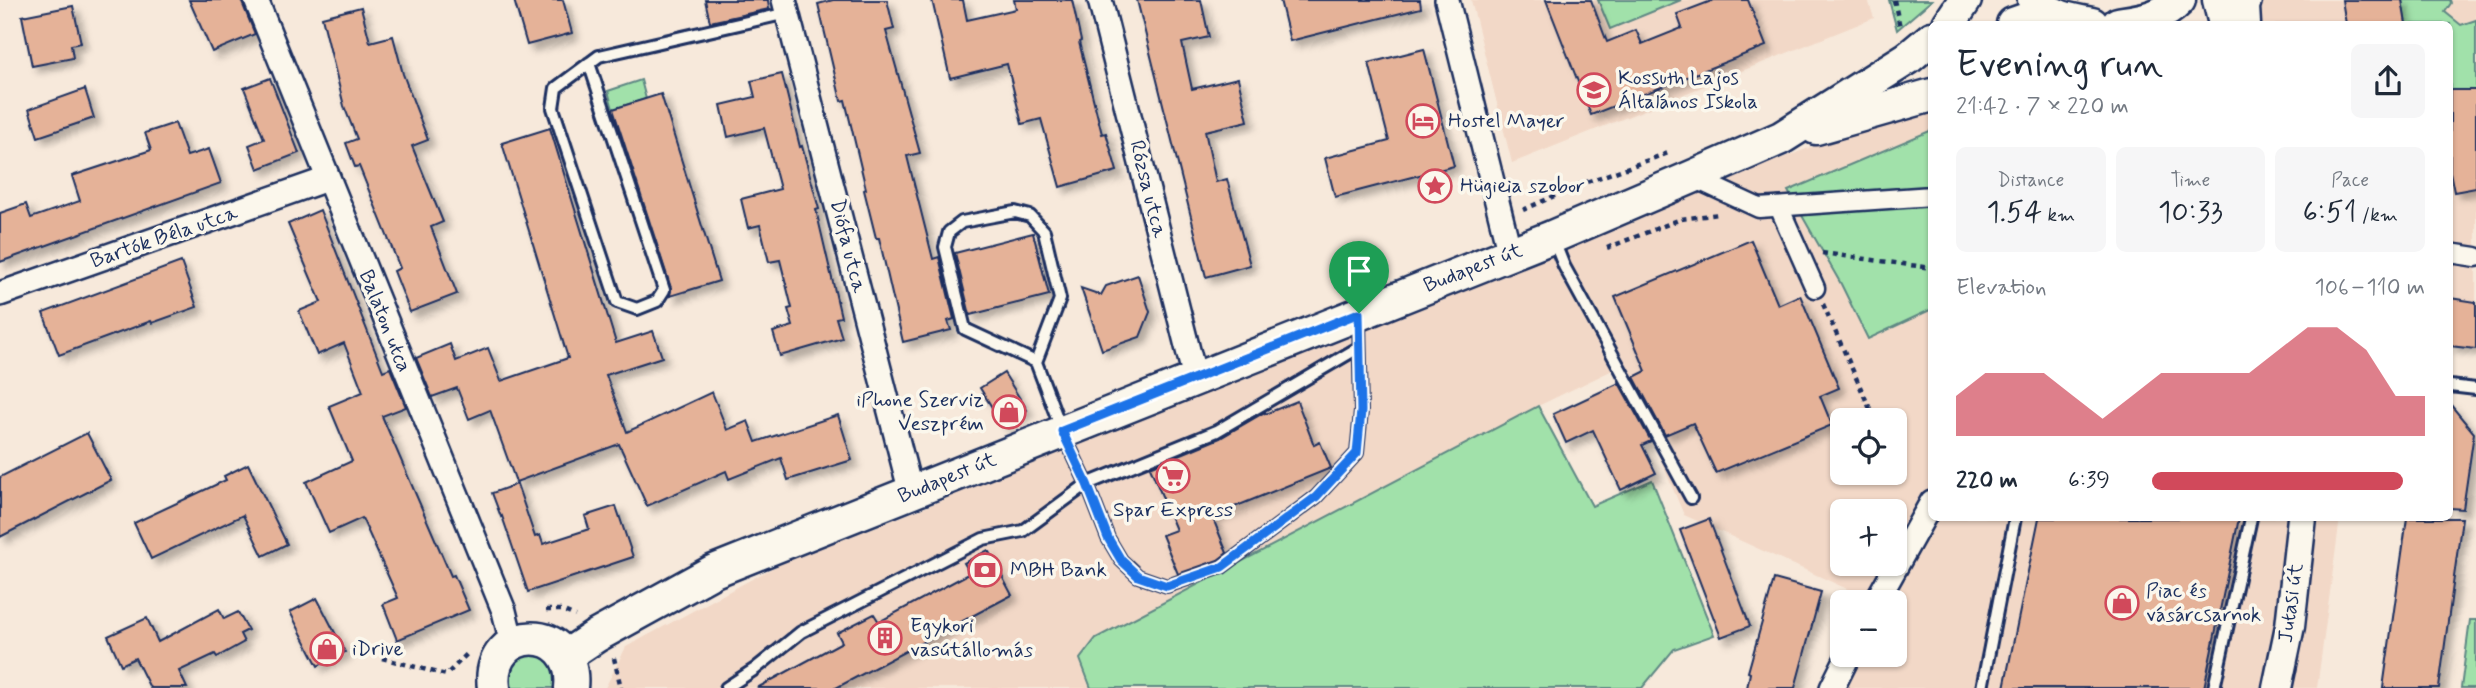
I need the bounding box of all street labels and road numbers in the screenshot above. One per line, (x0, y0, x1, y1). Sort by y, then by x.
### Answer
street label: Rózsa utca (1122, 137, 1174, 241)
street label: Diófa utca (823, 196, 873, 296)
street label: Bartók Béla utca (87, 199, 242, 275)
street label: Budapest út (1420, 236, 1527, 300)
street label: Balaton utca (352, 266, 418, 376)
street label: Budapest út (894, 445, 1001, 510)
street label: Jutasi út (2272, 561, 2311, 645)

